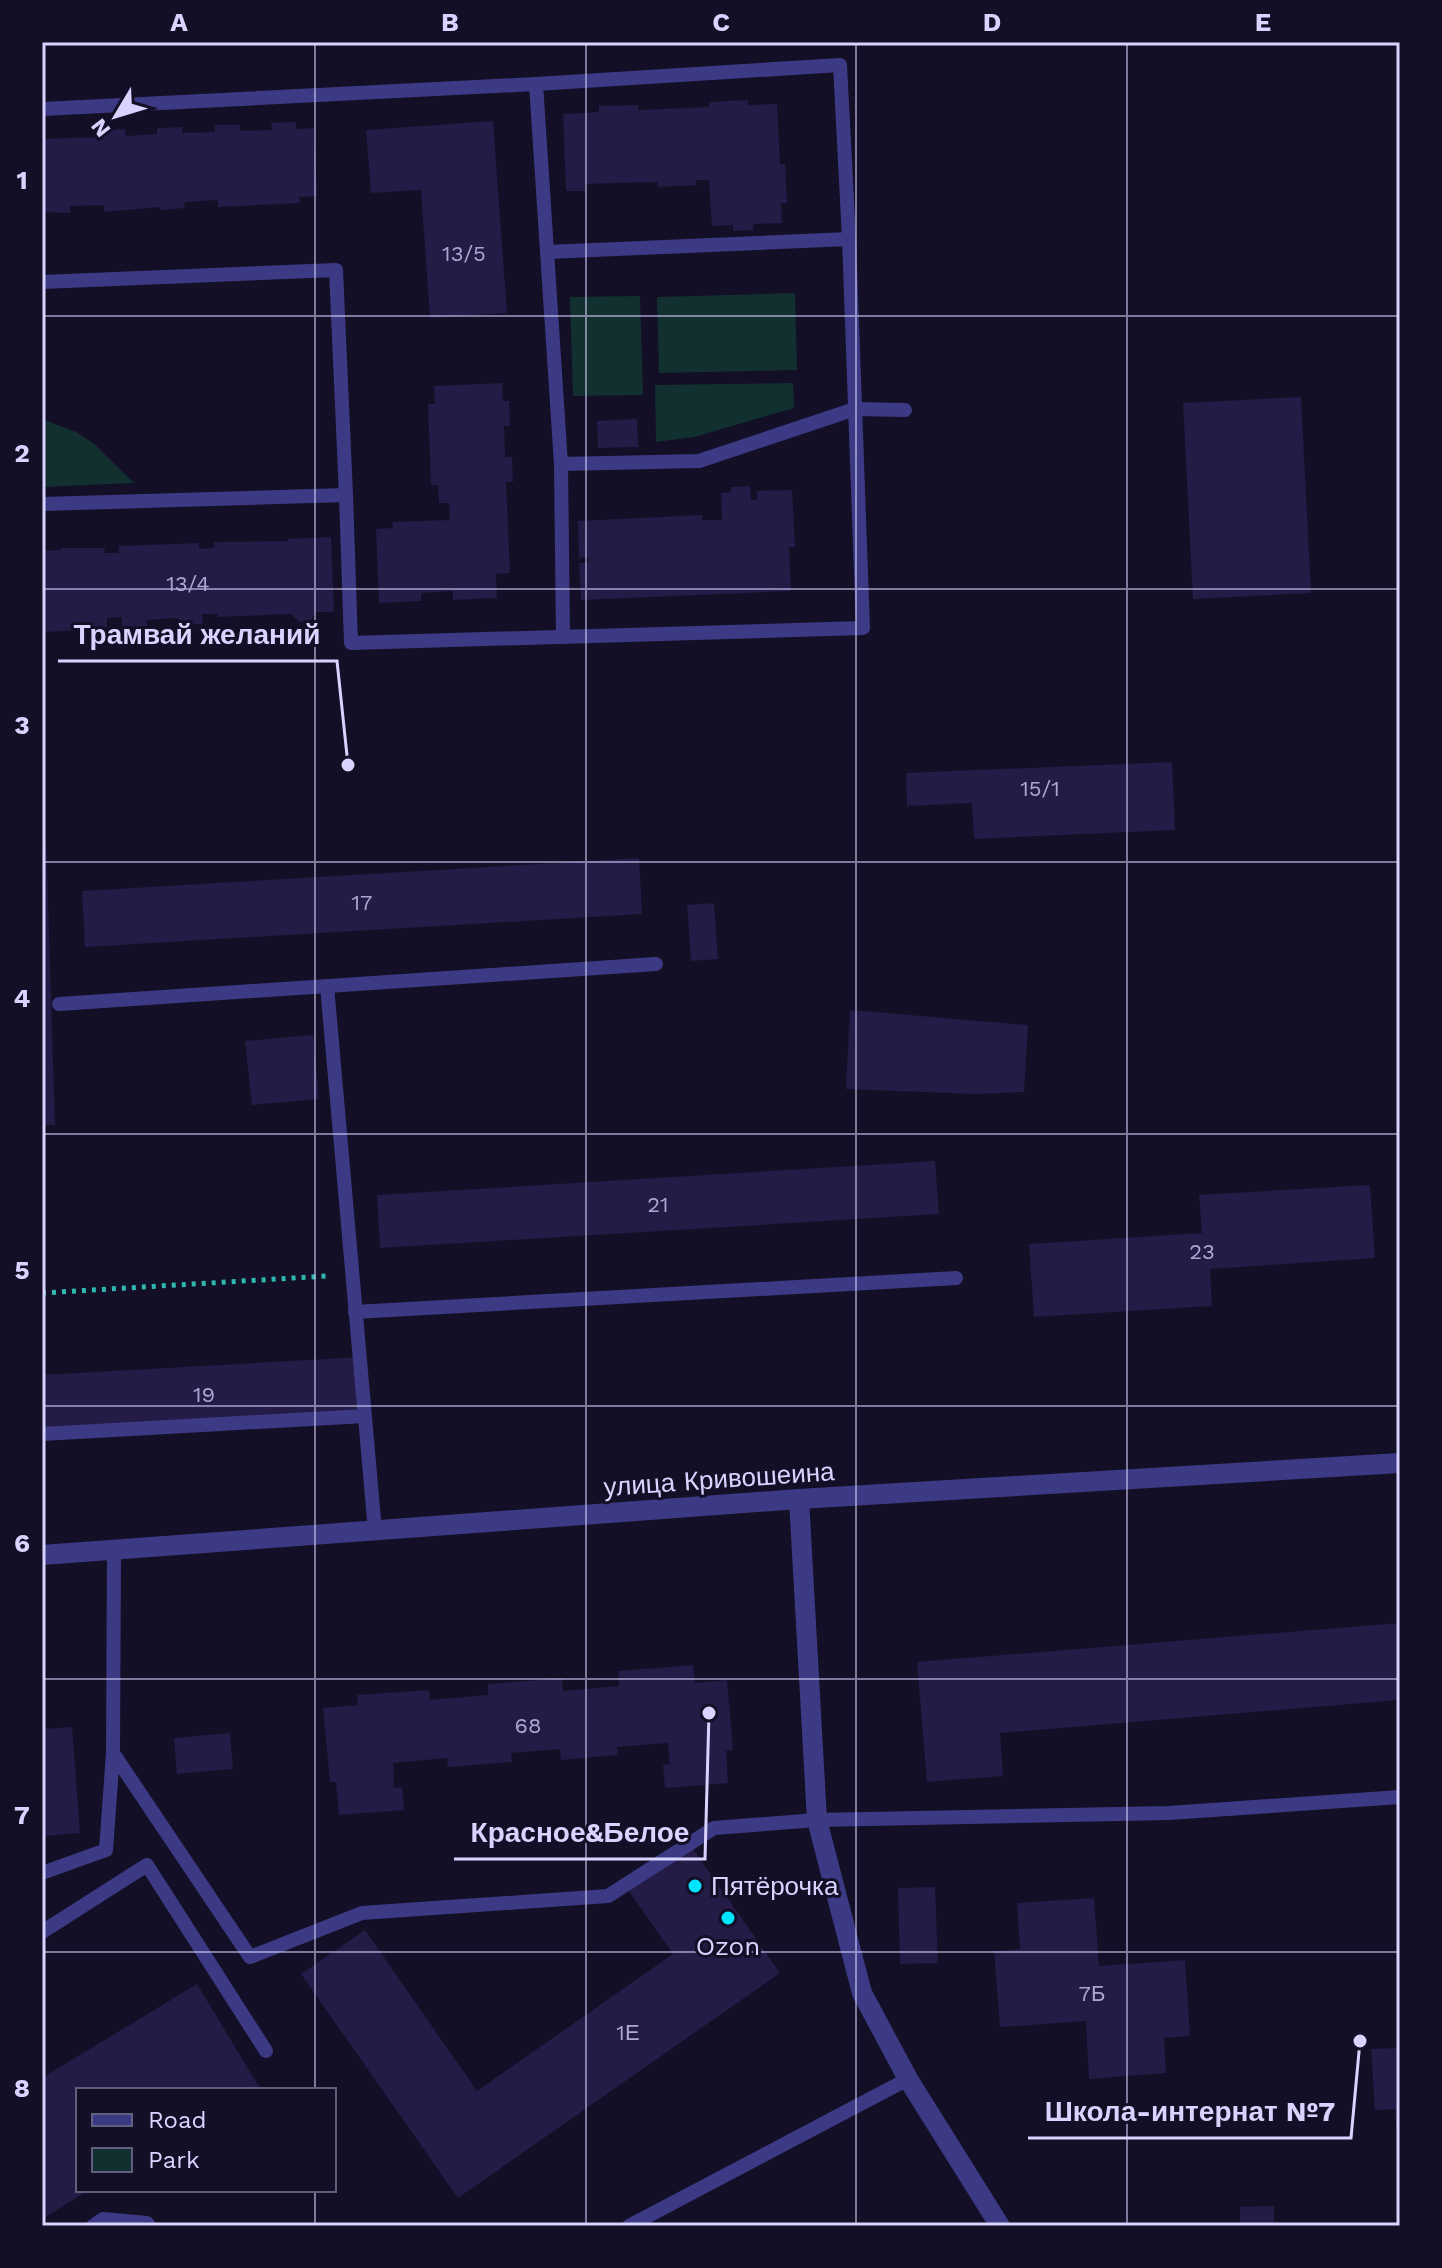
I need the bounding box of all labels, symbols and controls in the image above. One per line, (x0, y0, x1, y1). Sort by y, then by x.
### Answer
text: A (170, 7, 188, 37)
text: B (441, 7, 459, 37)
text: C (712, 7, 730, 37)
text: D (983, 7, 1001, 37)
text: E (1255, 7, 1271, 37)
north arrow (76, 76, 156, 156)
text: N (86, 114, 116, 142)
text: 1 (16, 165, 28, 195)
house number: 13/5 (442, 241, 486, 266)
text: 2 (14, 438, 30, 468)
house number: 13/4 (166, 571, 210, 596)
callout: Трамвай желаний (58, 609, 337, 661)
text: Трамвай желаний (74, 618, 320, 651)
text: 3 (14, 710, 30, 740)
house number: 15/1 (1020, 776, 1060, 801)
house number: 17 (352, 890, 372, 915)
text: 4 (14, 983, 31, 1013)
house number: 21 (647, 1192, 669, 1217)
house number: 23 (1189, 1239, 1215, 1264)
text: 5 (14, 1255, 30, 1285)
house number: 19 (193, 1382, 215, 1407)
street label: улица Кривошеина (603, 1456, 836, 1502)
text: 6 (14, 1528, 30, 1558)
house number: 68 (515, 1713, 541, 1738)
text: 7 (14, 1800, 30, 1830)
callout: Красное&Белое (454, 1807, 705, 1859)
text: Красное&Белое (471, 1816, 689, 1849)
place label: Пятёрочка (711, 1871, 839, 1901)
marker: Пятёрочка (686, 1877, 704, 1895)
marker: Ozon (719, 1909, 737, 1927)
place label: Ozon (696, 1931, 760, 1961)
house number: 7Б (1079, 1981, 1105, 2006)
house number: 1Е (616, 2020, 640, 2045)
text: 8 (14, 2073, 30, 2103)
callout: Школа-интернат №7 (1028, 2086, 1351, 2138)
legend (76, 2088, 336, 2192)
text: Школа-интернат №7 (1045, 2095, 1335, 2128)
text: Road (148, 2106, 207, 2134)
text: Park (148, 2146, 200, 2174)

